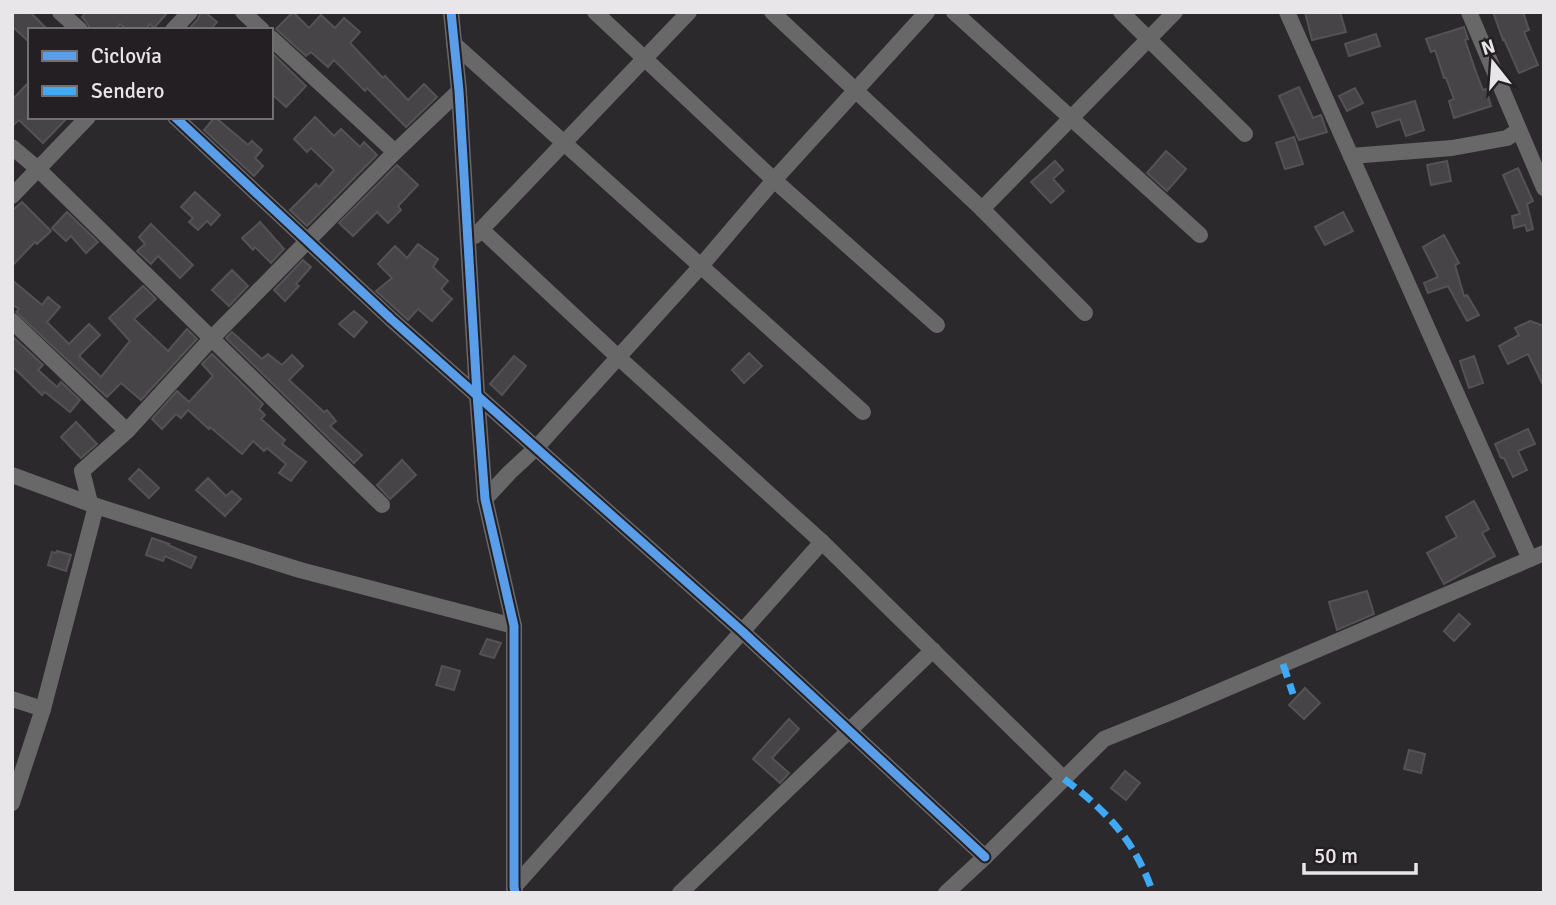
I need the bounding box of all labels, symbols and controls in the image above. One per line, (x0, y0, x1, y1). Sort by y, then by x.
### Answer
legend (28, 28, 273, 119)
north arrow (1458, 28, 1528, 98)
text: N (1478, 34, 1498, 61)
text: Ciclovía (91, 43, 162, 69)
text: Sendero (91, 78, 165, 104)
scale bar (1304, 832, 1416, 876)
text: 50 m (1314, 843, 1358, 869)

